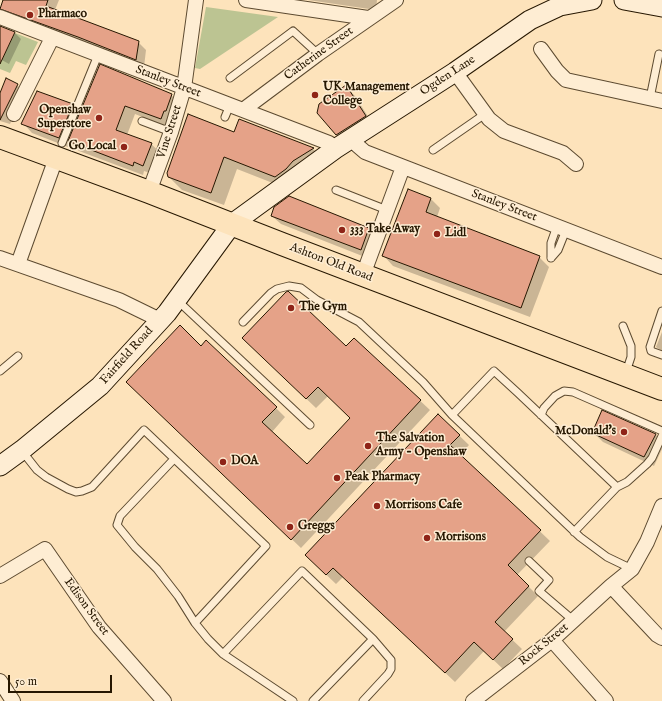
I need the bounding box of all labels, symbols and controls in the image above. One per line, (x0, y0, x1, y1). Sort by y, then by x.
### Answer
place label: Pharmaco (38, 8, 87, 22)
marker: Pharmaco (25, 10, 35, 20)
street label: Catherine Street (282, 24, 356, 84)
street label: Ogden Lane (418, 53, 478, 99)
street label: Stanley Street (133, 63, 203, 101)
place label: UK Management College (323, 81, 410, 109)
marker: UK Management College (310, 90, 320, 100)
street label: Vine Street (155, 103, 185, 161)
place label: Openshaw Superstore (38, 104, 91, 132)
marker: Openshaw Superstore (94, 113, 104, 123)
place label: Go Local (69, 140, 116, 154)
marker: Go Local (119, 142, 129, 152)
street label: Stanley Street (469, 187, 539, 225)
place label: 333 Take Away (350, 223, 420, 237)
marker: 333 Take Away (337, 225, 347, 235)
place label: Lidl (445, 227, 466, 241)
marker: Lidl (432, 229, 442, 239)
street label: Ashton Old Road (288, 241, 374, 285)
place label: The Gym (299, 301, 347, 315)
marker: The Gym (286, 303, 296, 313)
street label: Fairfield Road (98, 324, 156, 388)
place label: McDonald's (555, 425, 616, 439)
marker: McDonald's (619, 427, 629, 437)
place label: The Salvation Army - Openshaw (376, 432, 466, 460)
marker: The Salvation Army - Openshaw (363, 441, 373, 451)
place label: DOA (231, 455, 258, 469)
marker: DOA (218, 457, 228, 467)
place label: Peak Pharmacy (345, 471, 420, 485)
marker: Peak Pharmacy (332, 473, 342, 483)
place label: Morrisons Cafe (385, 499, 462, 513)
marker: Morrisons Cafe (372, 501, 382, 511)
place label: Greggs (298, 520, 335, 534)
marker: Greggs (285, 522, 295, 532)
place label: Morrisons (435, 531, 486, 545)
marker: Morrisons (422, 533, 432, 543)
street label: Edison Street (60, 576, 112, 638)
street label: Rock Street (516, 621, 572, 669)
scale bar (10, 667, 114, 693)
text: 50 m (15, 674, 37, 689)

